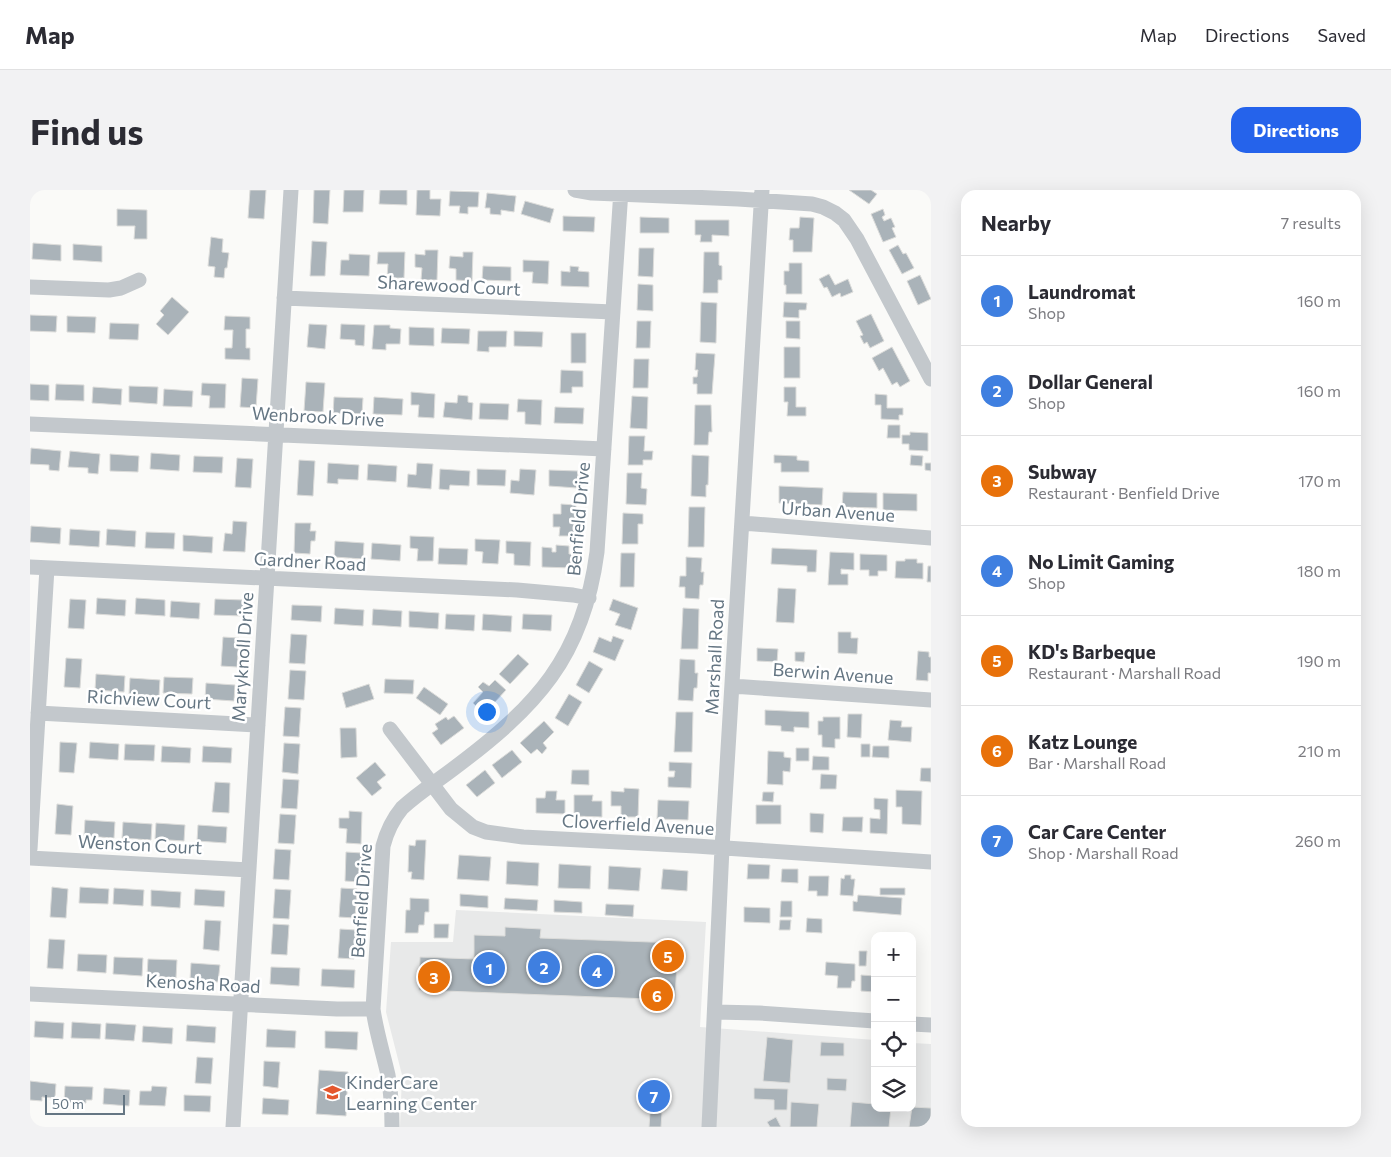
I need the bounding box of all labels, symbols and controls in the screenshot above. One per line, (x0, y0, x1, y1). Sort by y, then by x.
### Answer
text: Map (25, 20, 75, 49)
text: Map (1140, 24, 1177, 46)
text: Directions (1205, 24, 1289, 46)
text: Saved (1317, 24, 1366, 46)
button: Directions (1231, 107, 1361, 153)
text: Find us (30, 109, 144, 152)
text: Nearby (981, 210, 1051, 235)
text: 7 results (1281, 213, 1341, 232)
street label: Sharewood Court (377, 270, 521, 300)
text: Laundromat (1028, 280, 1136, 303)
text: 1 (993, 291, 1001, 310)
text: 160 m (1297, 291, 1341, 310)
text: Shop (1028, 303, 1066, 322)
text: Dollar General (1028, 370, 1153, 393)
text: 2 (992, 381, 1002, 400)
text: 160 m (1297, 381, 1341, 400)
text: Shop (1028, 393, 1066, 412)
street label: Wenbrook Drive (251, 402, 385, 430)
text: Subway (1028, 460, 1097, 483)
street label: Benfield Drive (562, 461, 594, 577)
text: 3 (992, 471, 1002, 490)
text: 170 m (1298, 471, 1341, 490)
text: Restaurant · Benfield Drive (1028, 483, 1220, 502)
street label: Urban Avenue (780, 496, 896, 526)
street label: Gardner Road (253, 547, 367, 575)
text: No Limit Gaming (1028, 550, 1174, 573)
text: 4 (992, 561, 1002, 580)
text: 180 m (1297, 561, 1341, 580)
text: Shop (1028, 573, 1066, 592)
street label: Maryknoll Drive (226, 591, 258, 722)
street label: Marshall Road (700, 598, 728, 715)
text: KD's Barbeque (1028, 640, 1156, 663)
text: 5 (992, 651, 1002, 670)
text: 190 m (1297, 651, 1341, 670)
street label: Berwin Avenue (772, 658, 894, 688)
text: Restaurant · Marshall Road (1028, 663, 1221, 682)
street label: Richview Court (86, 685, 212, 713)
your location (474, 699, 500, 725)
text: Katz Lounge (1028, 730, 1137, 753)
text: 6 (992, 741, 1002, 760)
text: 210 m (1298, 741, 1341, 760)
text: Bar · Marshall Road (1028, 753, 1166, 772)
street label: Cloverfield Avenue (561, 809, 715, 839)
text: Car Care Center (1028, 820, 1166, 843)
street label: Wenston Court (77, 830, 203, 858)
text: 7 (993, 831, 1001, 850)
text: 260 m (1295, 831, 1341, 850)
street label: Benfield Drive (346, 843, 376, 959)
text: Shop · Marshall Road (1028, 843, 1179, 862)
map controls (871, 932, 916, 1112)
button: + (871, 932, 916, 977)
pin: 5 (652, 937, 684, 975)
pin: 2 (528, 948, 560, 986)
pin: 1 (473, 949, 505, 987)
pin: 4 (581, 952, 613, 990)
pin: 3 (418, 958, 450, 996)
street label: Kenosha Road (145, 969, 261, 997)
pin: 6 (641, 976, 673, 1014)
button: − (871, 977, 916, 1022)
button: locate (871, 1022, 916, 1067)
button: layers (871, 1067, 916, 1112)
place label: KinderCare Learning Center (346, 1071, 477, 1114)
pin: 7 (638, 1077, 670, 1115)
school or university icon: KinderCare Learning Center (322, 1083, 342, 1103)
scale bar (45, 1092, 125, 1115)
text: 50 m (52, 1095, 84, 1112)

